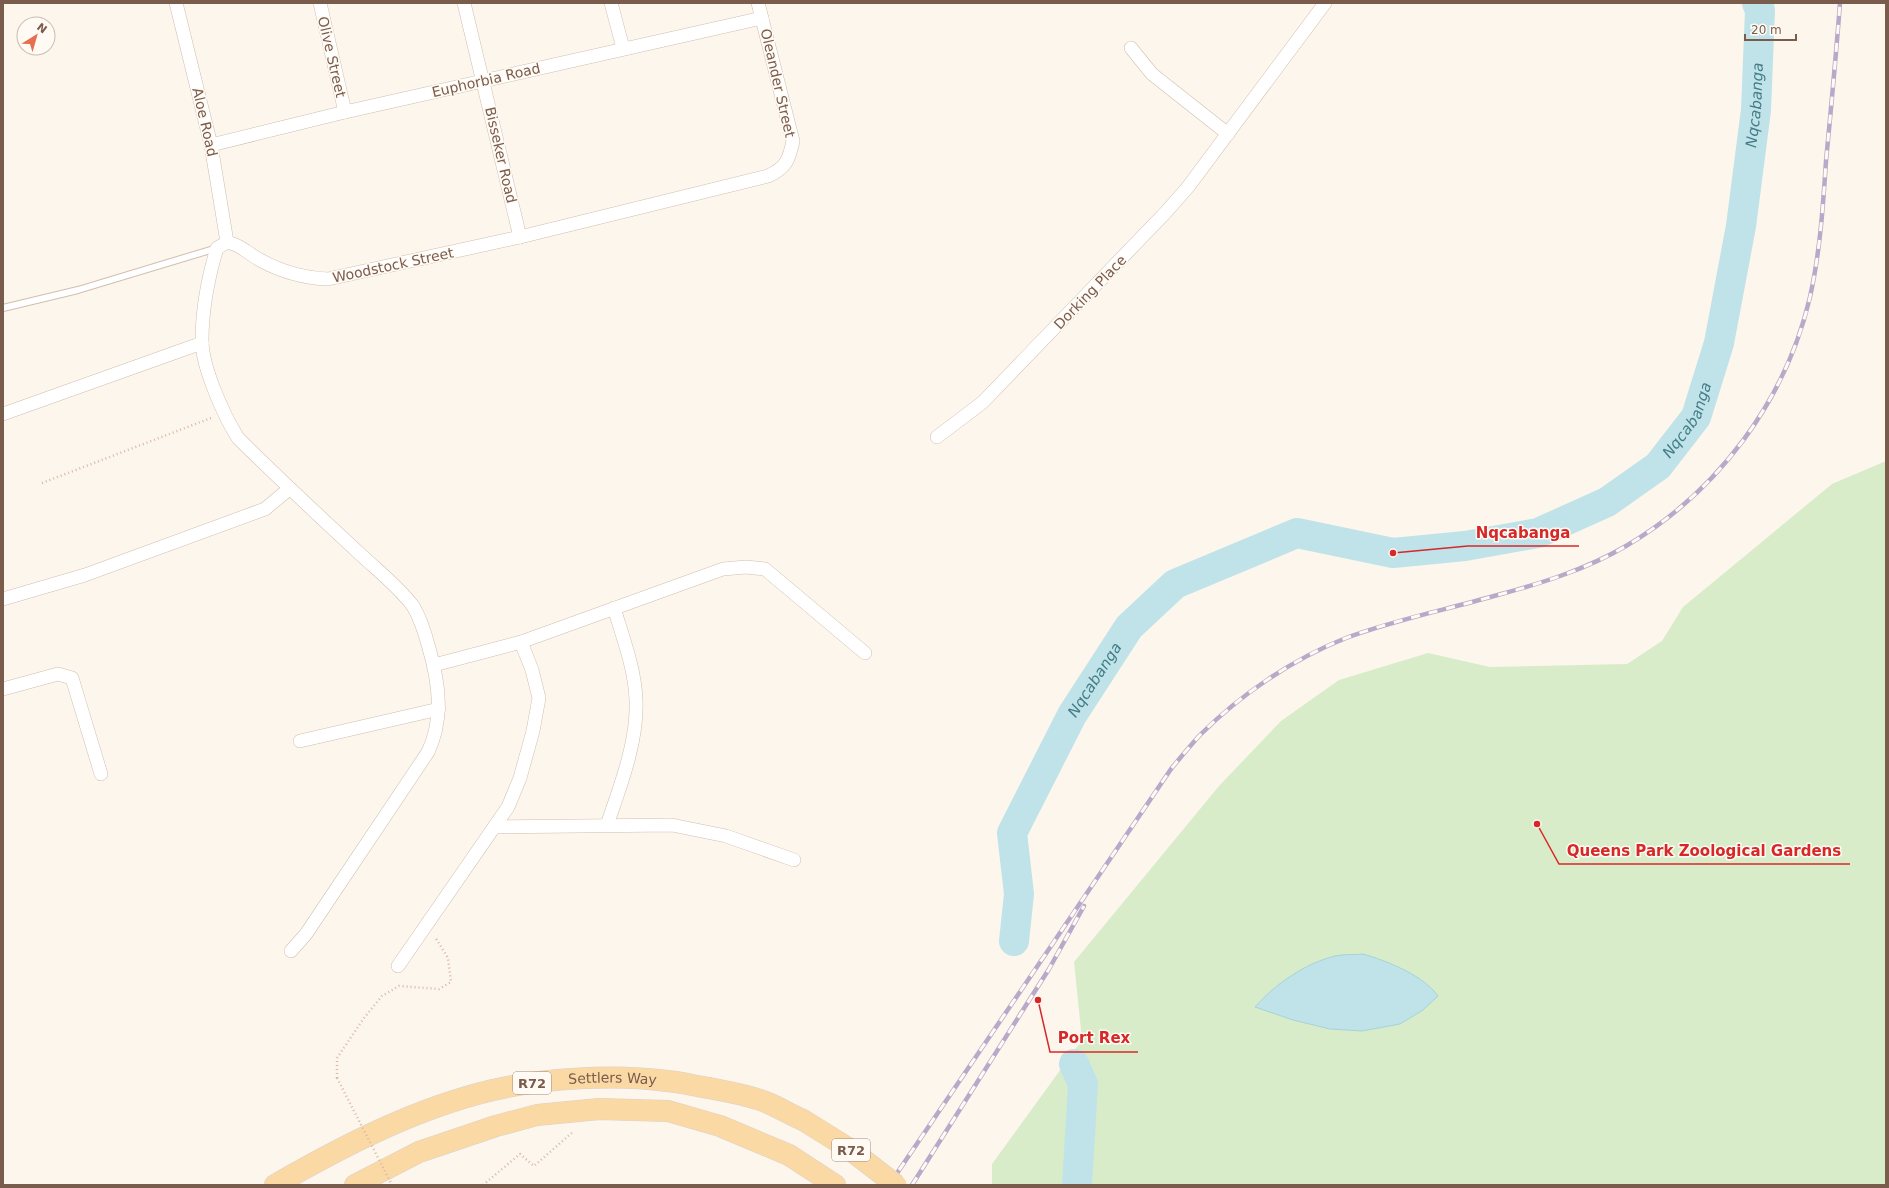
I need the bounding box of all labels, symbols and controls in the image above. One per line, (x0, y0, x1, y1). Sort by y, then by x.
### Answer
street label: Olive Street (315, 15, 349, 100)
north arrow (16, 16, 56, 56)
scale bar (1745, 16, 1796, 42)
text: N (34, 20, 49, 36)
text: 20 m (1751, 23, 1782, 37)
street label: Oleander Street (758, 27, 798, 139)
street label: Euphorbia Road (430, 60, 542, 100)
water label: Nqcabanga (1742, 62, 1767, 149)
street label: Aloe Road (189, 86, 221, 158)
street label: Bisseker Road (482, 105, 520, 205)
street label: Woodstock Street (331, 244, 455, 286)
street label: Dorking Place (1051, 252, 1129, 332)
water label: Nqcabanga (1659, 380, 1715, 461)
callout: Nqcabanga (1468, 519, 1579, 546)
text: Nqcabanga (1476, 524, 1570, 542)
water label: Nqcabanga (1064, 639, 1126, 720)
callout: Queens Park Zoological Gardens (1559, 837, 1850, 864)
text: Queens Park Zoological Gardens (1567, 842, 1841, 860)
callout: Port Rex (1050, 1025, 1138, 1052)
text: Port Rex (1058, 1029, 1131, 1047)
street label: Settlers Way (568, 1070, 657, 1088)
road number: R72 (513, 1072, 551, 1094)
road number: R72 (832, 1139, 870, 1161)

